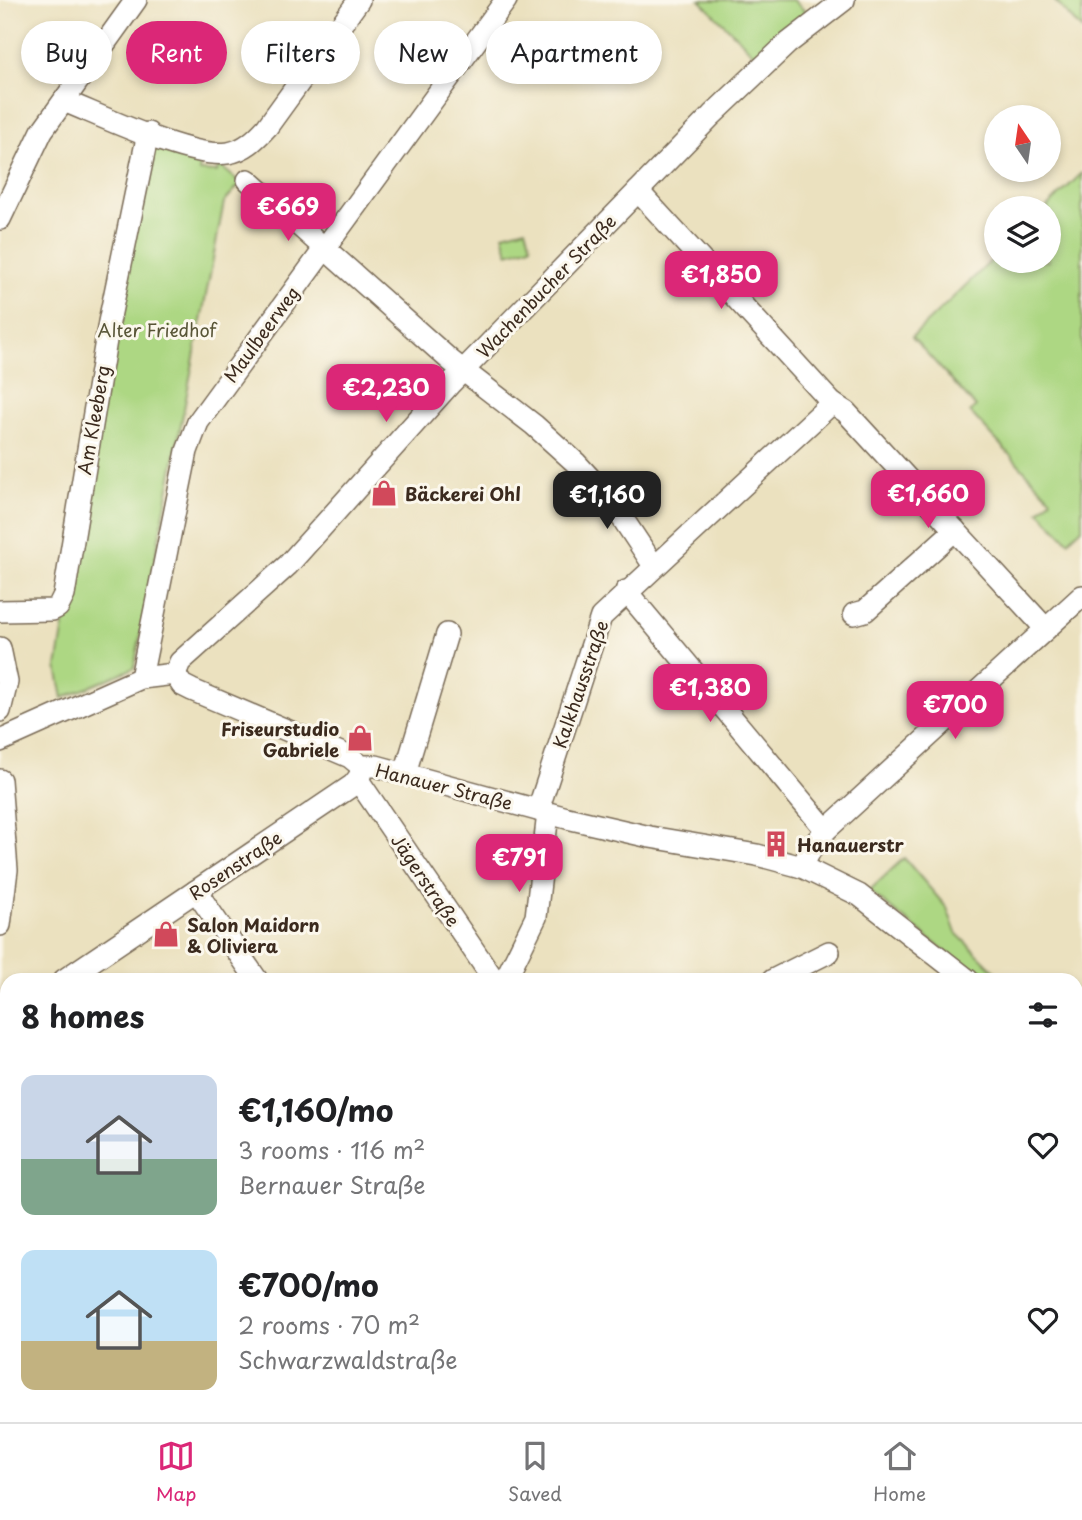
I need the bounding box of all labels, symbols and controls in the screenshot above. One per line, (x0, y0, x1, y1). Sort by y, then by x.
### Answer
chip: Buy (21, 21, 112, 84)
chip: Rent (126, 21, 227, 84)
chip: Filters (241, 21, 360, 84)
chip: New (374, 21, 472, 84)
chip: Apartment (486, 21, 662, 84)
north arrow (984, 105, 1060, 182)
map controls (984, 105, 1061, 273)
pin: €669 (247, 184, 329, 243)
text: €669 (257, 188, 319, 223)
button: layers (984, 196, 1061, 273)
street label: Wachenbucher Straße (470, 208, 622, 364)
pin: €1,850 (664, 252, 778, 311)
text: €1,850 (681, 256, 761, 291)
street label: Maulbeerweg (217, 280, 305, 388)
park label: Alter Friedhof (98, 316, 219, 343)
street label: Am Kleeberg (70, 363, 116, 477)
pin: €2,230 (329, 364, 443, 424)
text: €2,230 (342, 369, 430, 404)
pin: €1,660 (871, 470, 985, 530)
pin: €1,160 (550, 472, 664, 531)
text: €1,660 (887, 475, 969, 510)
text: €1,160 (569, 476, 645, 511)
shop icon: Bäckerei Ohl (369, 478, 399, 508)
place label: Bäckerei Ohl (405, 480, 521, 507)
street label: Kalkhausstraße (545, 616, 615, 752)
pin: €1,380 (653, 664, 767, 724)
text: €1,380 (669, 669, 751, 704)
pin: €700 (914, 682, 996, 741)
text: €700 (923, 686, 987, 721)
place label: Friseurstudio Gabriele (221, 715, 339, 763)
shop icon: Friseurstudio Gabriele (345, 723, 375, 753)
street label: Hanauer Straße (373, 756, 515, 816)
street label: Rosenstraße (183, 824, 287, 906)
street label: Jägerstraße (385, 828, 467, 932)
building icon: Hanauerstr (761, 829, 791, 859)
place label: Hanauerstr (797, 831, 905, 858)
pin: €791 (478, 834, 560, 894)
text: €791 (492, 839, 546, 874)
place label: Salon Maidorn & Oliviera (187, 911, 320, 959)
shop icon: Salon Maidorn & Oliviera (151, 919, 181, 949)
text: 8 homes (21, 993, 144, 1038)
icon: filters (1024, 996, 1062, 1034)
text: €1,160/mo (238, 1087, 393, 1132)
icon: home (77, 1103, 161, 1187)
icon: heart (1024, 1126, 1062, 1164)
text: 3 rooms · 116 m² (238, 1132, 425, 1167)
text: Bernauer Straße (238, 1167, 426, 1202)
text: €700/mo (238, 1262, 379, 1307)
icon: home (77, 1278, 161, 1362)
icon: heart (1024, 1301, 1062, 1339)
text: 2 rooms · 70 m² (238, 1307, 420, 1342)
text: Schwarzwaldstraße (238, 1342, 458, 1377)
tab: Map (156, 1437, 196, 1507)
tab: Saved (508, 1437, 562, 1507)
tab: Home (873, 1437, 926, 1507)

